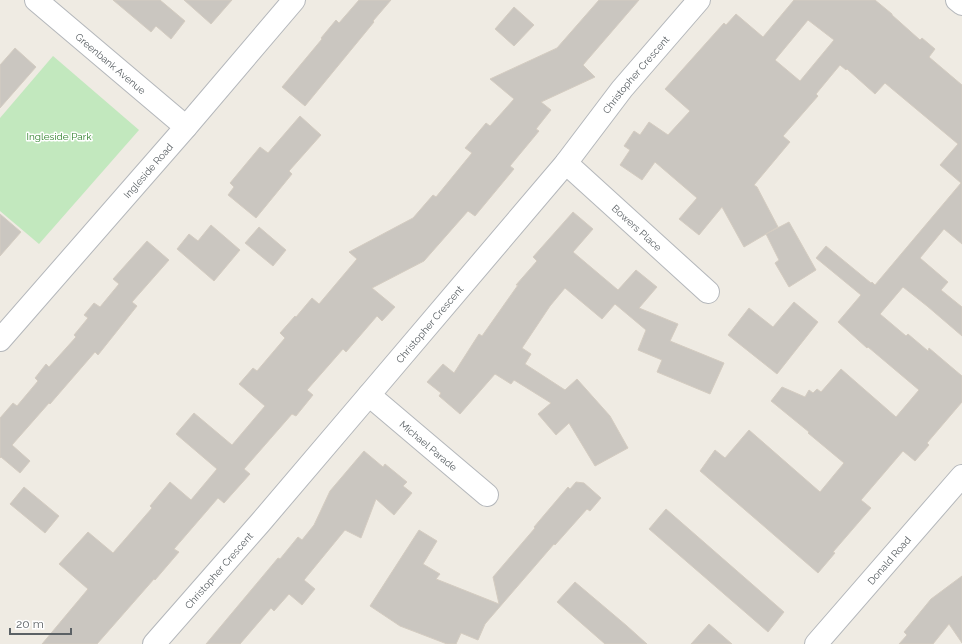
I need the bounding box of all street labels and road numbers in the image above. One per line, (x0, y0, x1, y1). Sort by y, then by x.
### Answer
street label: Greenbank Avenue (73, 31, 148, 97)
street label: Christopher Crescent (601, 33, 672, 116)
street label: Ingleside Road (122, 141, 175, 200)
street label: Bowers Place (610, 203, 664, 253)
street label: Christopher Crescent (394, 283, 466, 365)
street label: Michael Parade (397, 419, 459, 473)
street label: Christopher Crescent (183, 530, 256, 611)
street label: Donald Road (865, 534, 913, 587)

